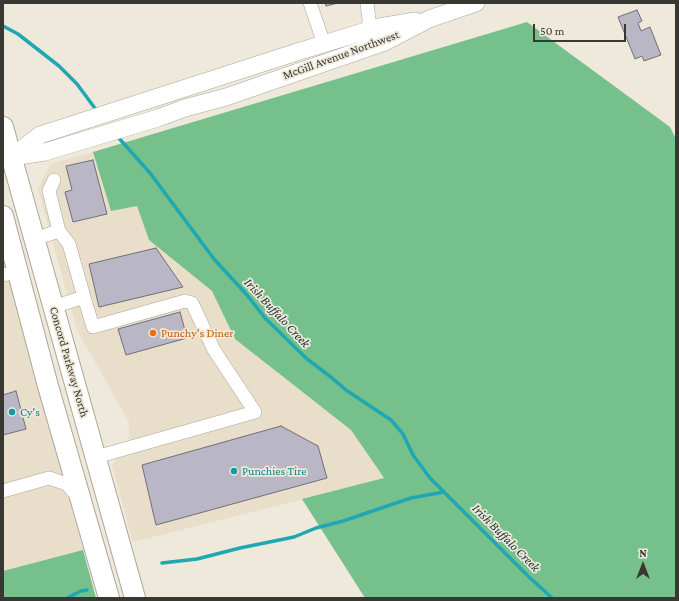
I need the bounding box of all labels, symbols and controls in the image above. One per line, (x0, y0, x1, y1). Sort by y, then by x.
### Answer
scale bar (535, 16, 628, 42)
text: 50 m (540, 24, 564, 38)
street label: McGill Avenue Northwest (281, 27, 401, 83)
water label: Irish Buffalo Creek (241, 275, 313, 351)
street label: Concord Parkway North (46, 305, 92, 419)
place label: Punchy's Diner (161, 326, 234, 340)
marker: Punchy's Diner (148, 328, 158, 338)
place label: Cy's (20, 405, 40, 419)
marker: Cy's (7, 407, 17, 417)
place label: Punchies Tire (242, 464, 307, 478)
marker: Punchies Tire (229, 466, 239, 476)
water label: Irish Buffalo Creek (469, 501, 543, 575)
north arrow (623, 545, 663, 585)
text: N (639, 547, 647, 559)

